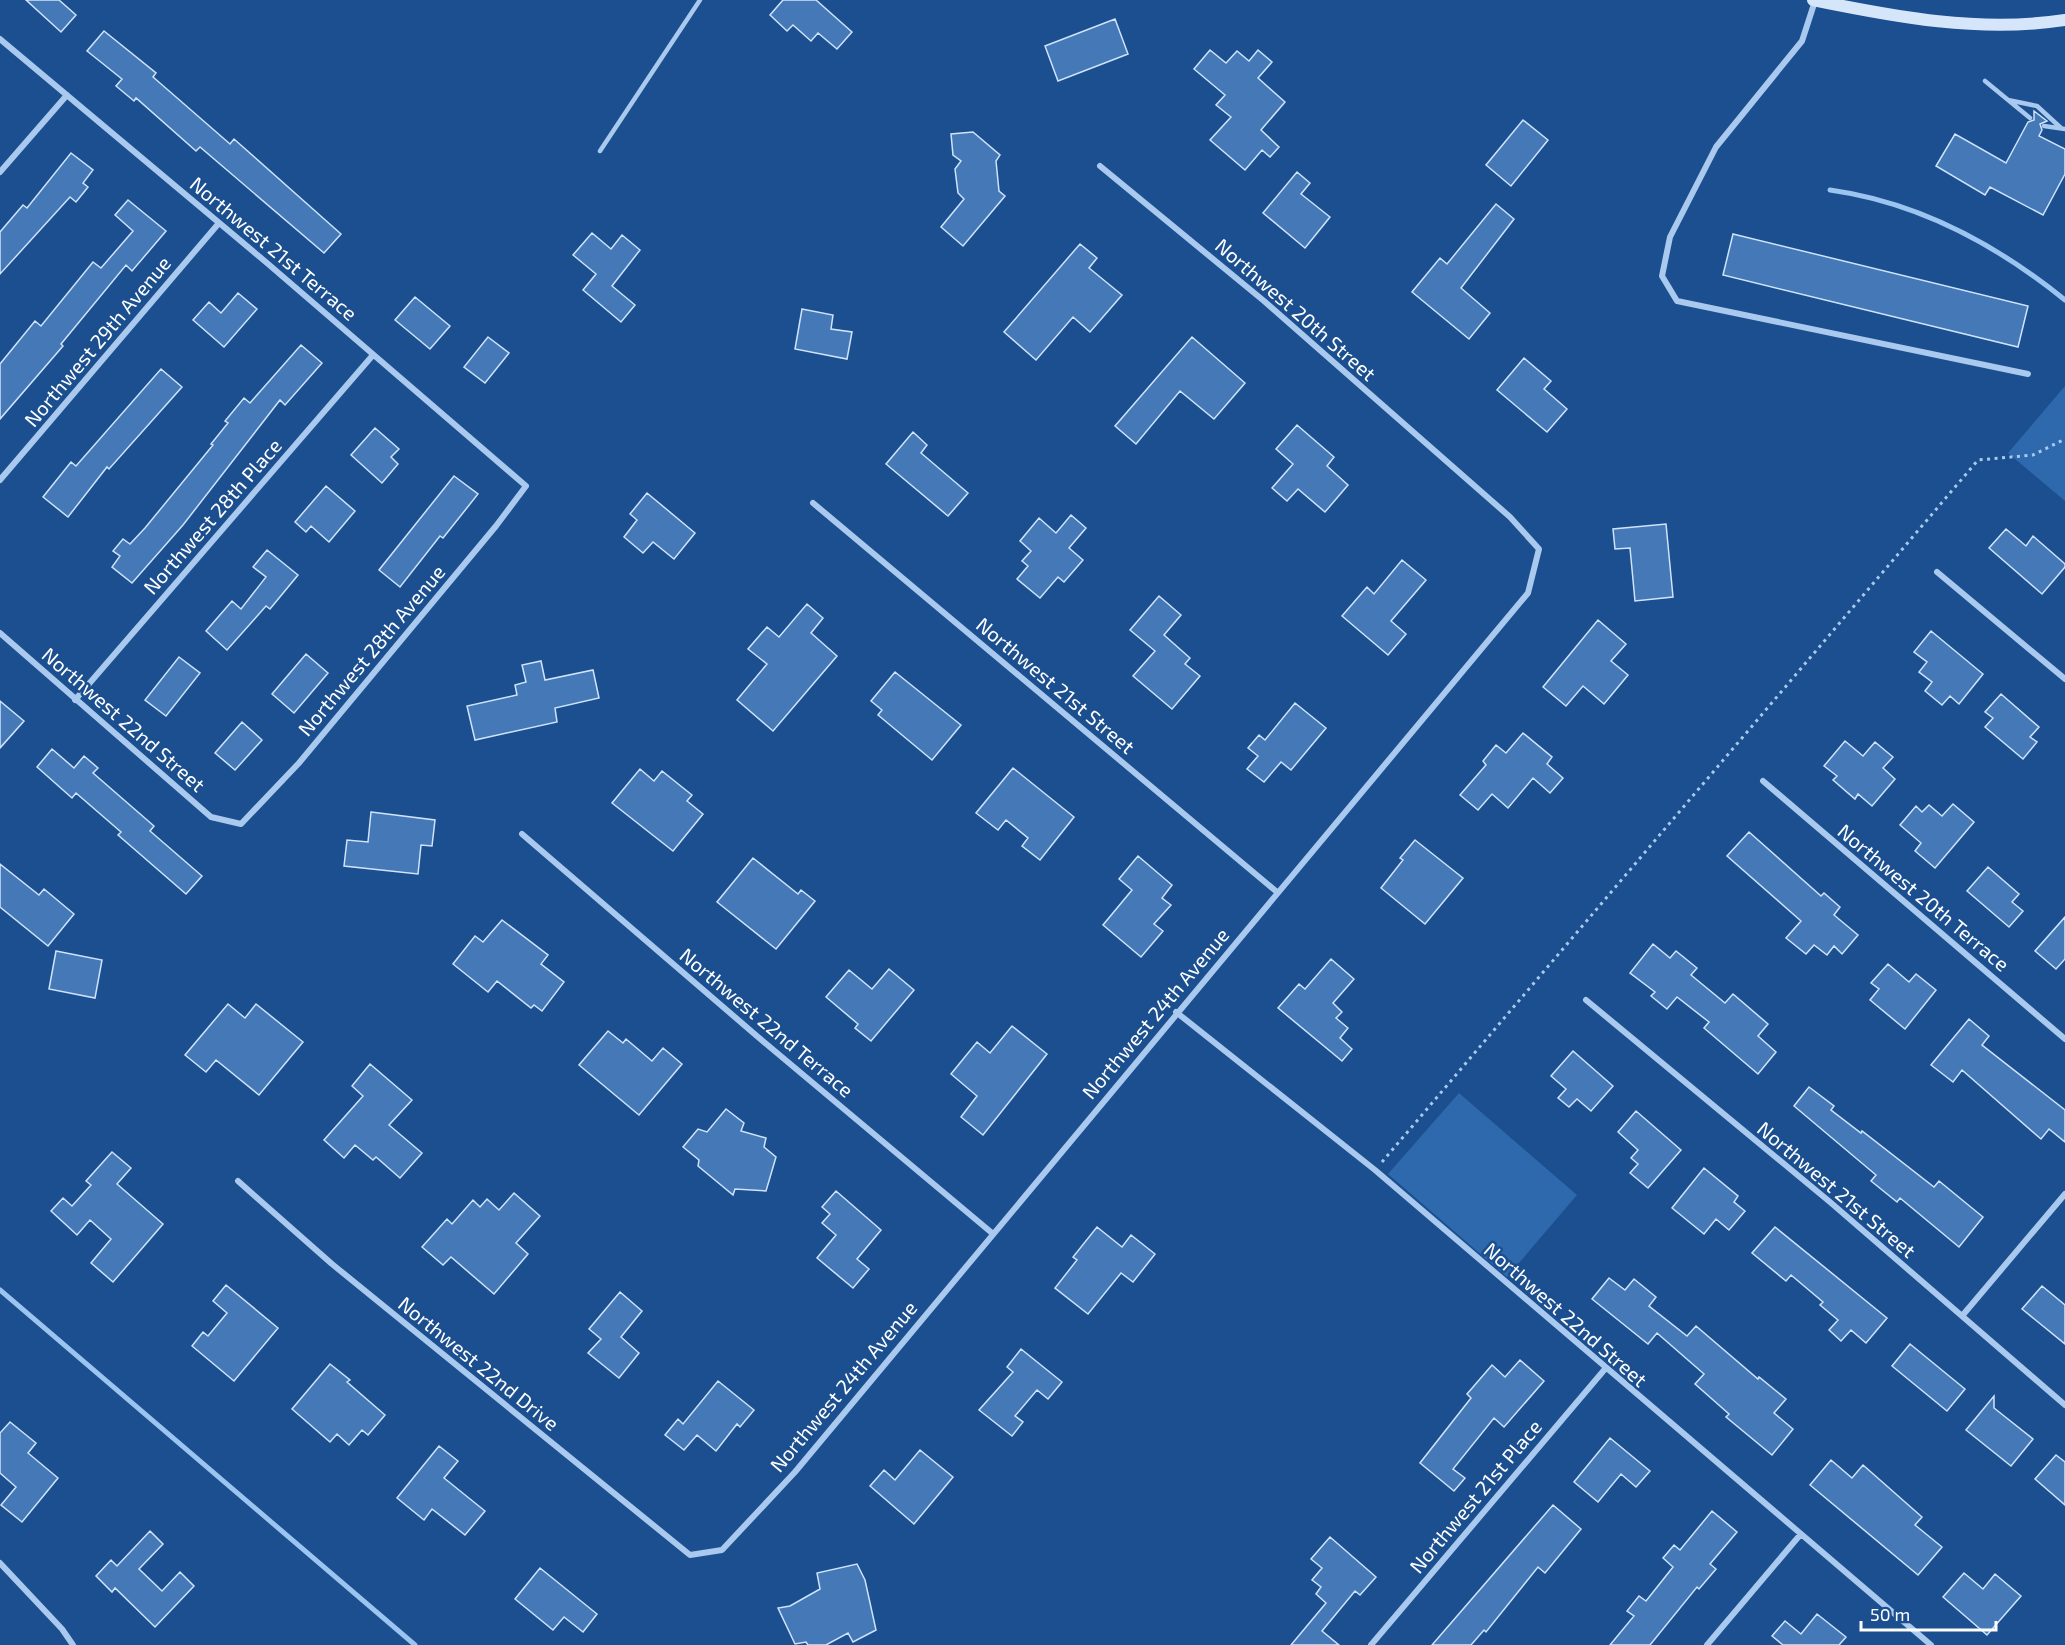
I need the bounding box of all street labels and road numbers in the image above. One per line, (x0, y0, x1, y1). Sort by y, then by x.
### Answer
street label: Northwest 21st Terrace (186, 171, 362, 325)
street label: Northwest 20th Street (1211, 233, 1381, 385)
street label: Northwest 29th Avenue (19, 251, 175, 431)
street label: Northwest 28th Place (138, 433, 286, 599)
street label: Northwest 28th Avenue (292, 560, 450, 740)
street label: Northwest 21st Street (972, 612, 1140, 758)
street label: Northwest 22nd Street (38, 642, 211, 796)
street label: Northwest 20th Terrace (1833, 818, 2015, 976)
street label: Northwest 24th Avenue (1076, 923, 1234, 1103)
street label: Northwest 22nd Terrace (675, 942, 859, 1102)
street label: Northwest 21st Street (1753, 1116, 1921, 1262)
street label: Northwest 22nd Street (1480, 1237, 1653, 1391)
street label: Northwest 22nd Drive (394, 1291, 564, 1435)
street label: Northwest 24th Avenue (764, 1296, 922, 1476)
street label: Northwest 21st Place (1404, 1415, 1546, 1577)

